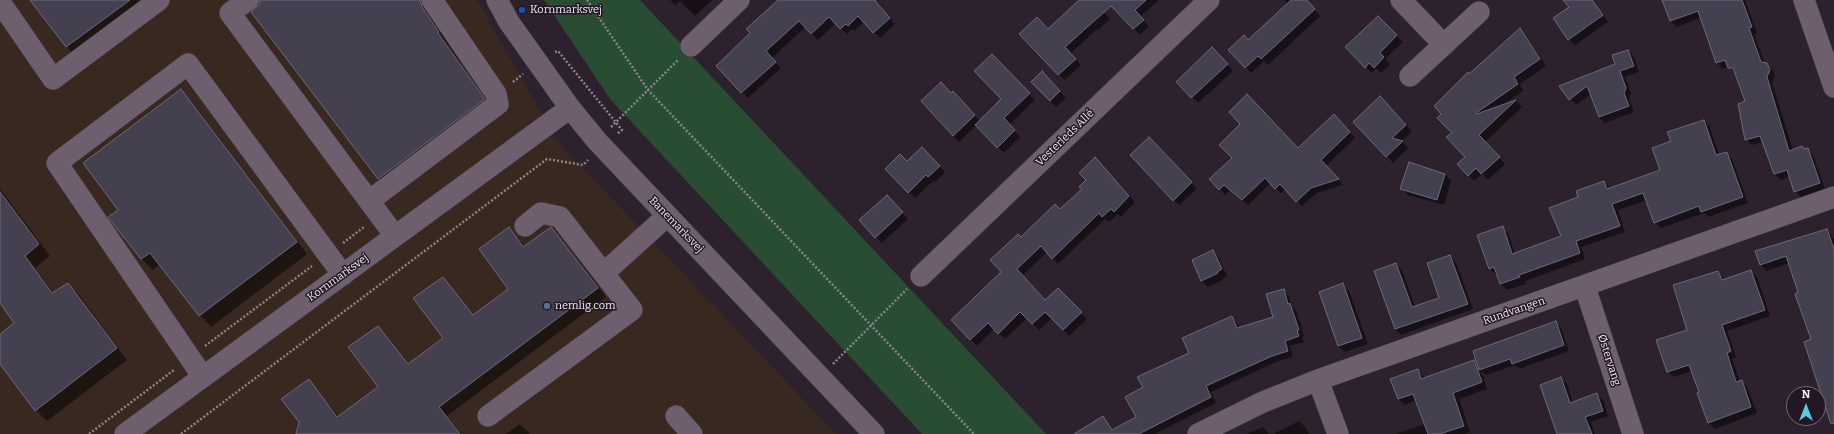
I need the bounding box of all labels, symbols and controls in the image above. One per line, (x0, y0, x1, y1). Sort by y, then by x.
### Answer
place label: Kornmarksvej (530, 3, 602, 17)
marker: Kornmarksvej (517, 5, 527, 15)
street label: Vesterleds Allé (1033, 107, 1097, 169)
street label: Banemarksvej (646, 194, 706, 256)
street label: Kornmarksvej (305, 252, 371, 304)
street label: Rundvangen (1481, 294, 1547, 328)
place label: nemlig.com (555, 299, 616, 313)
marker: nemlig.com (542, 301, 552, 311)
street label: Østervang (1595, 333, 1623, 387)
north arrow (1786, 386, 1826, 426)
text: N (1802, 388, 1810, 401)

